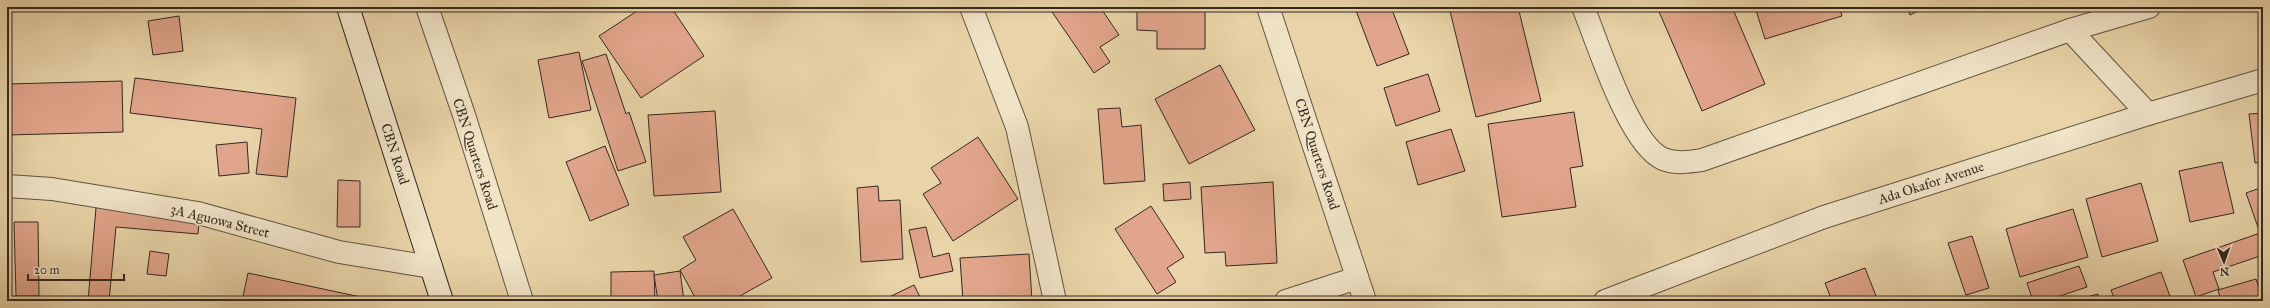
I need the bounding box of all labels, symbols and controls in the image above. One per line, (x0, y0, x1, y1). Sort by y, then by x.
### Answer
street label: CBN Quarters Road (449, 96, 501, 212)
street label: CBN Quarters Road (1291, 96, 1343, 212)
street label: CBN Road (377, 121, 413, 187)
street label: Ada Okafor Avenue (1875, 158, 1986, 208)
street label: 3A Aguowa Street (169, 200, 271, 242)
north arrow (2204, 242, 2244, 282)
scale bar (28, 256, 124, 282)
text: 20 m (34, 263, 60, 277)
text: N (2219, 265, 2229, 278)

